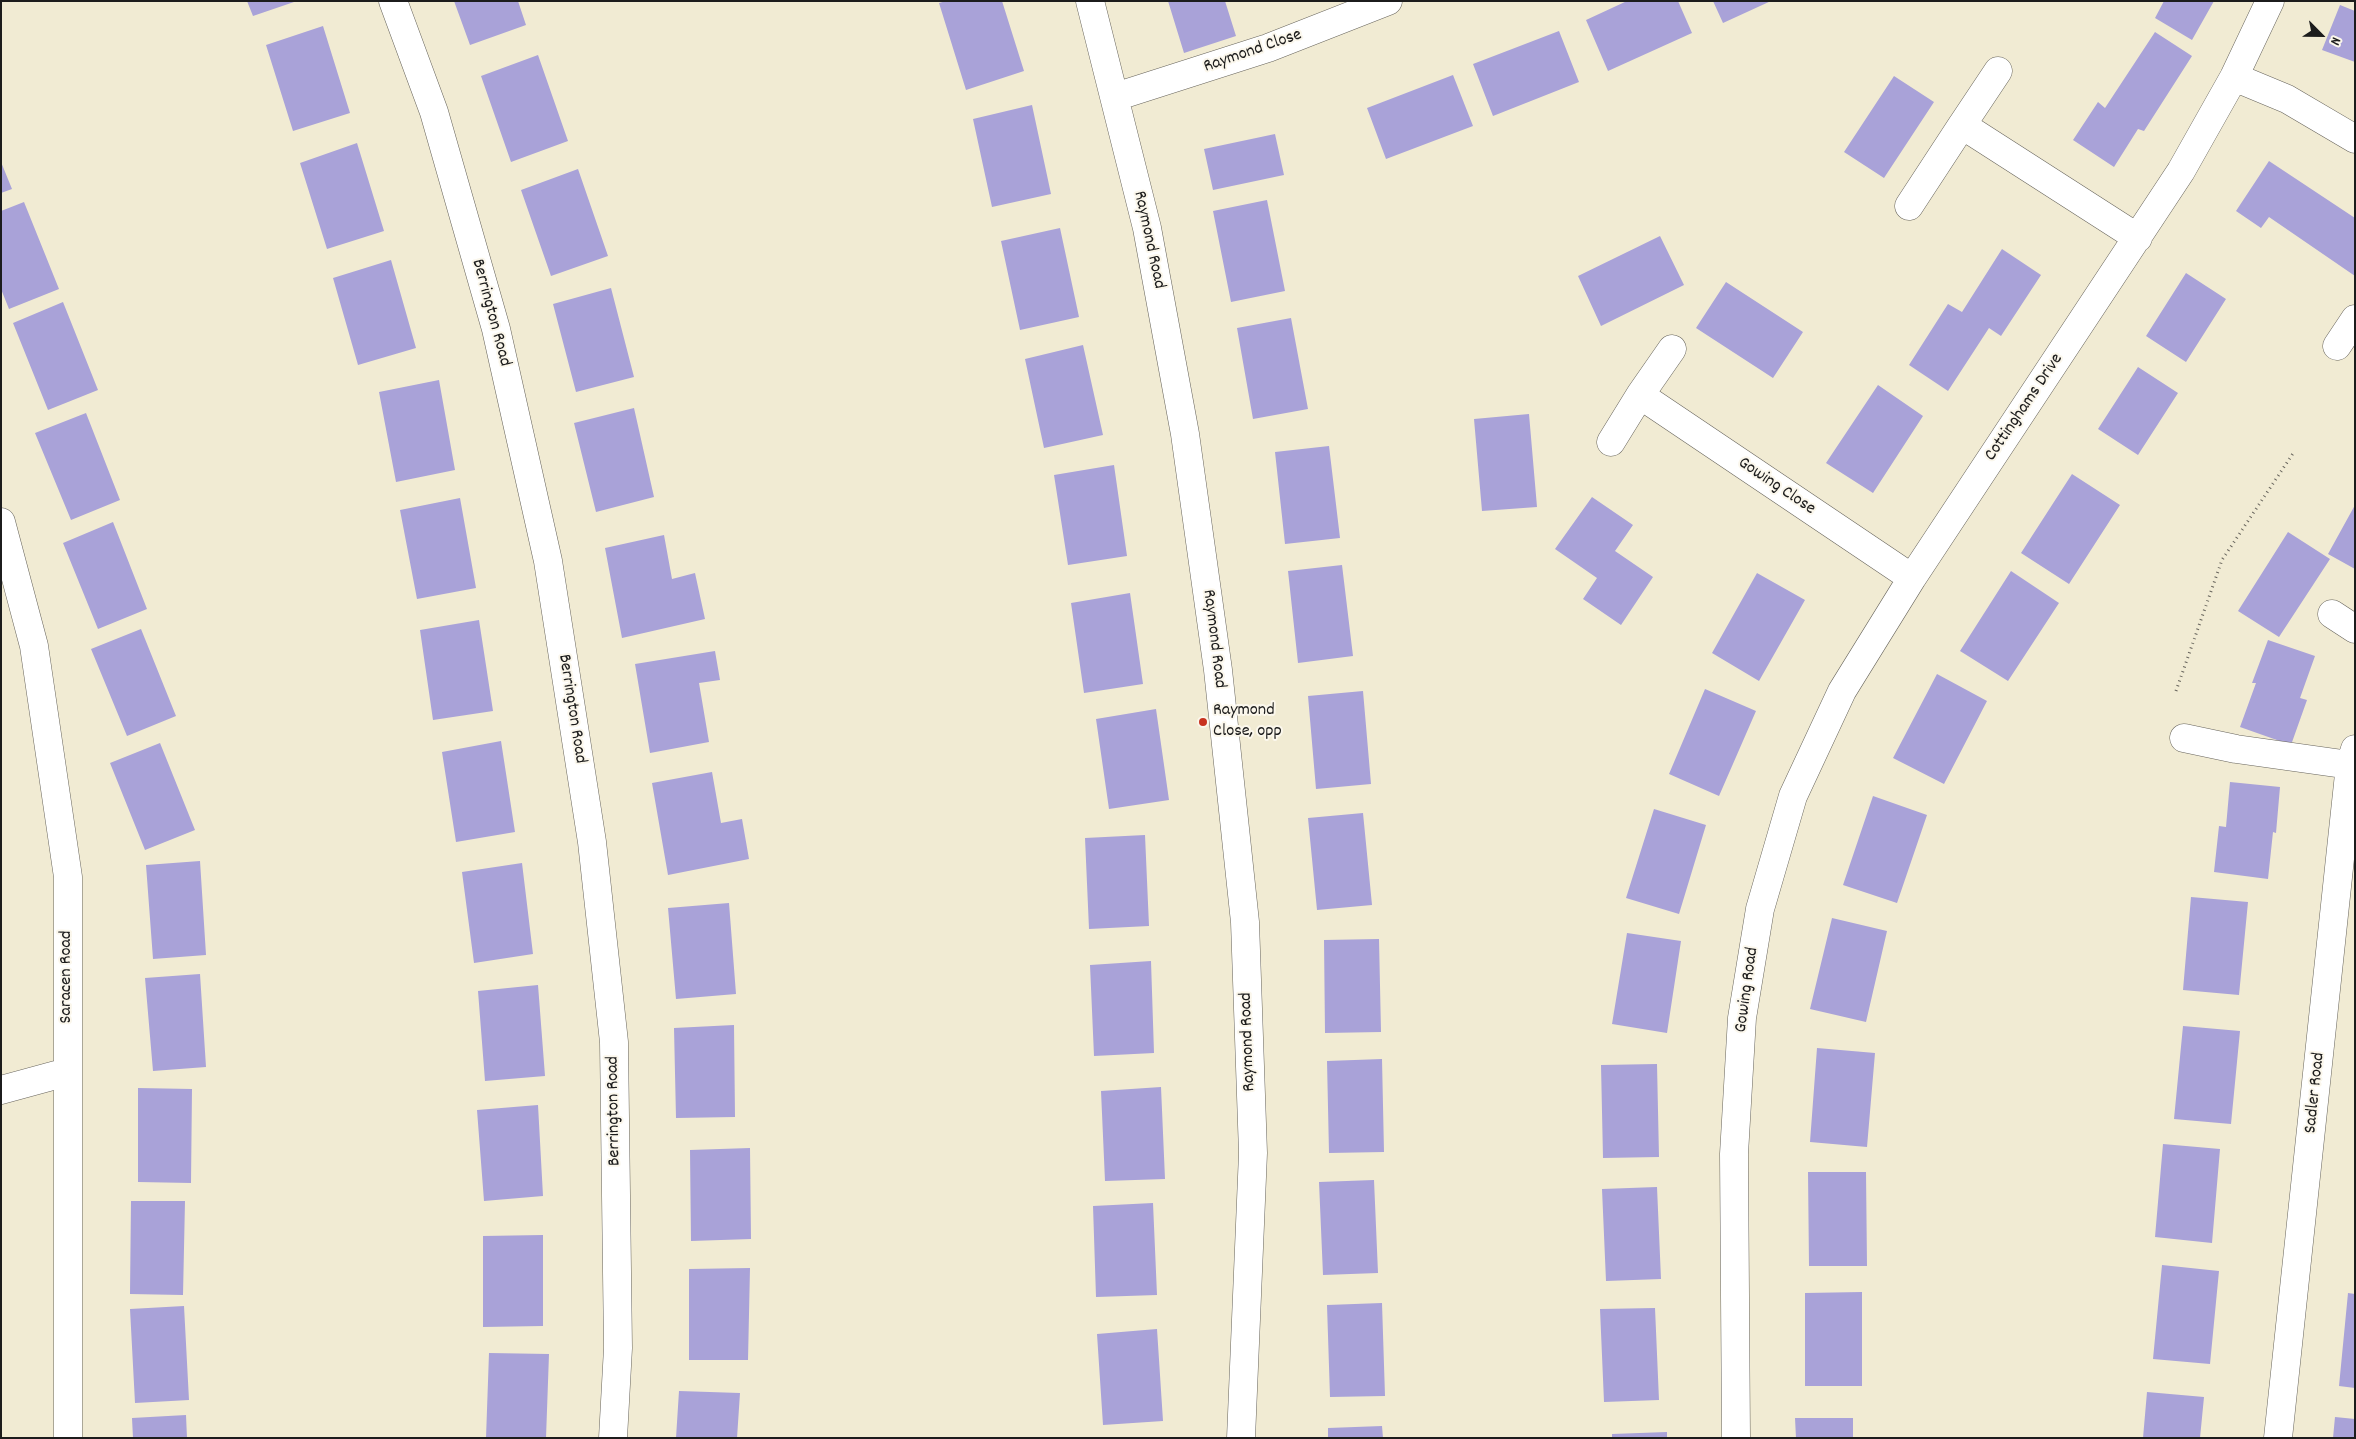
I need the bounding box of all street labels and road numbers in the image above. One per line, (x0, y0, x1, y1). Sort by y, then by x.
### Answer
street label: Raymond Close (1201, 25, 1305, 79)
street label: Raymond Road (1127, 189, 1169, 291)
street label: Berrington Road (465, 257, 515, 369)
street label: Cottinghams Drive (1981, 350, 2069, 466)
street label: Gowing Close (1733, 453, 1819, 521)
street label: Raymond Road (1196, 588, 1230, 690)
street label: Berrington Road (552, 653, 590, 765)
street label: Saracen Road (57, 931, 79, 1023)
street label: Gowing Road (1731, 946, 1765, 1034)
street label: Raymond Road (1236, 992, 1262, 1092)
street label: Sadler Road (2301, 1051, 2331, 1135)
street label: Berrington Road (603, 1056, 627, 1166)

